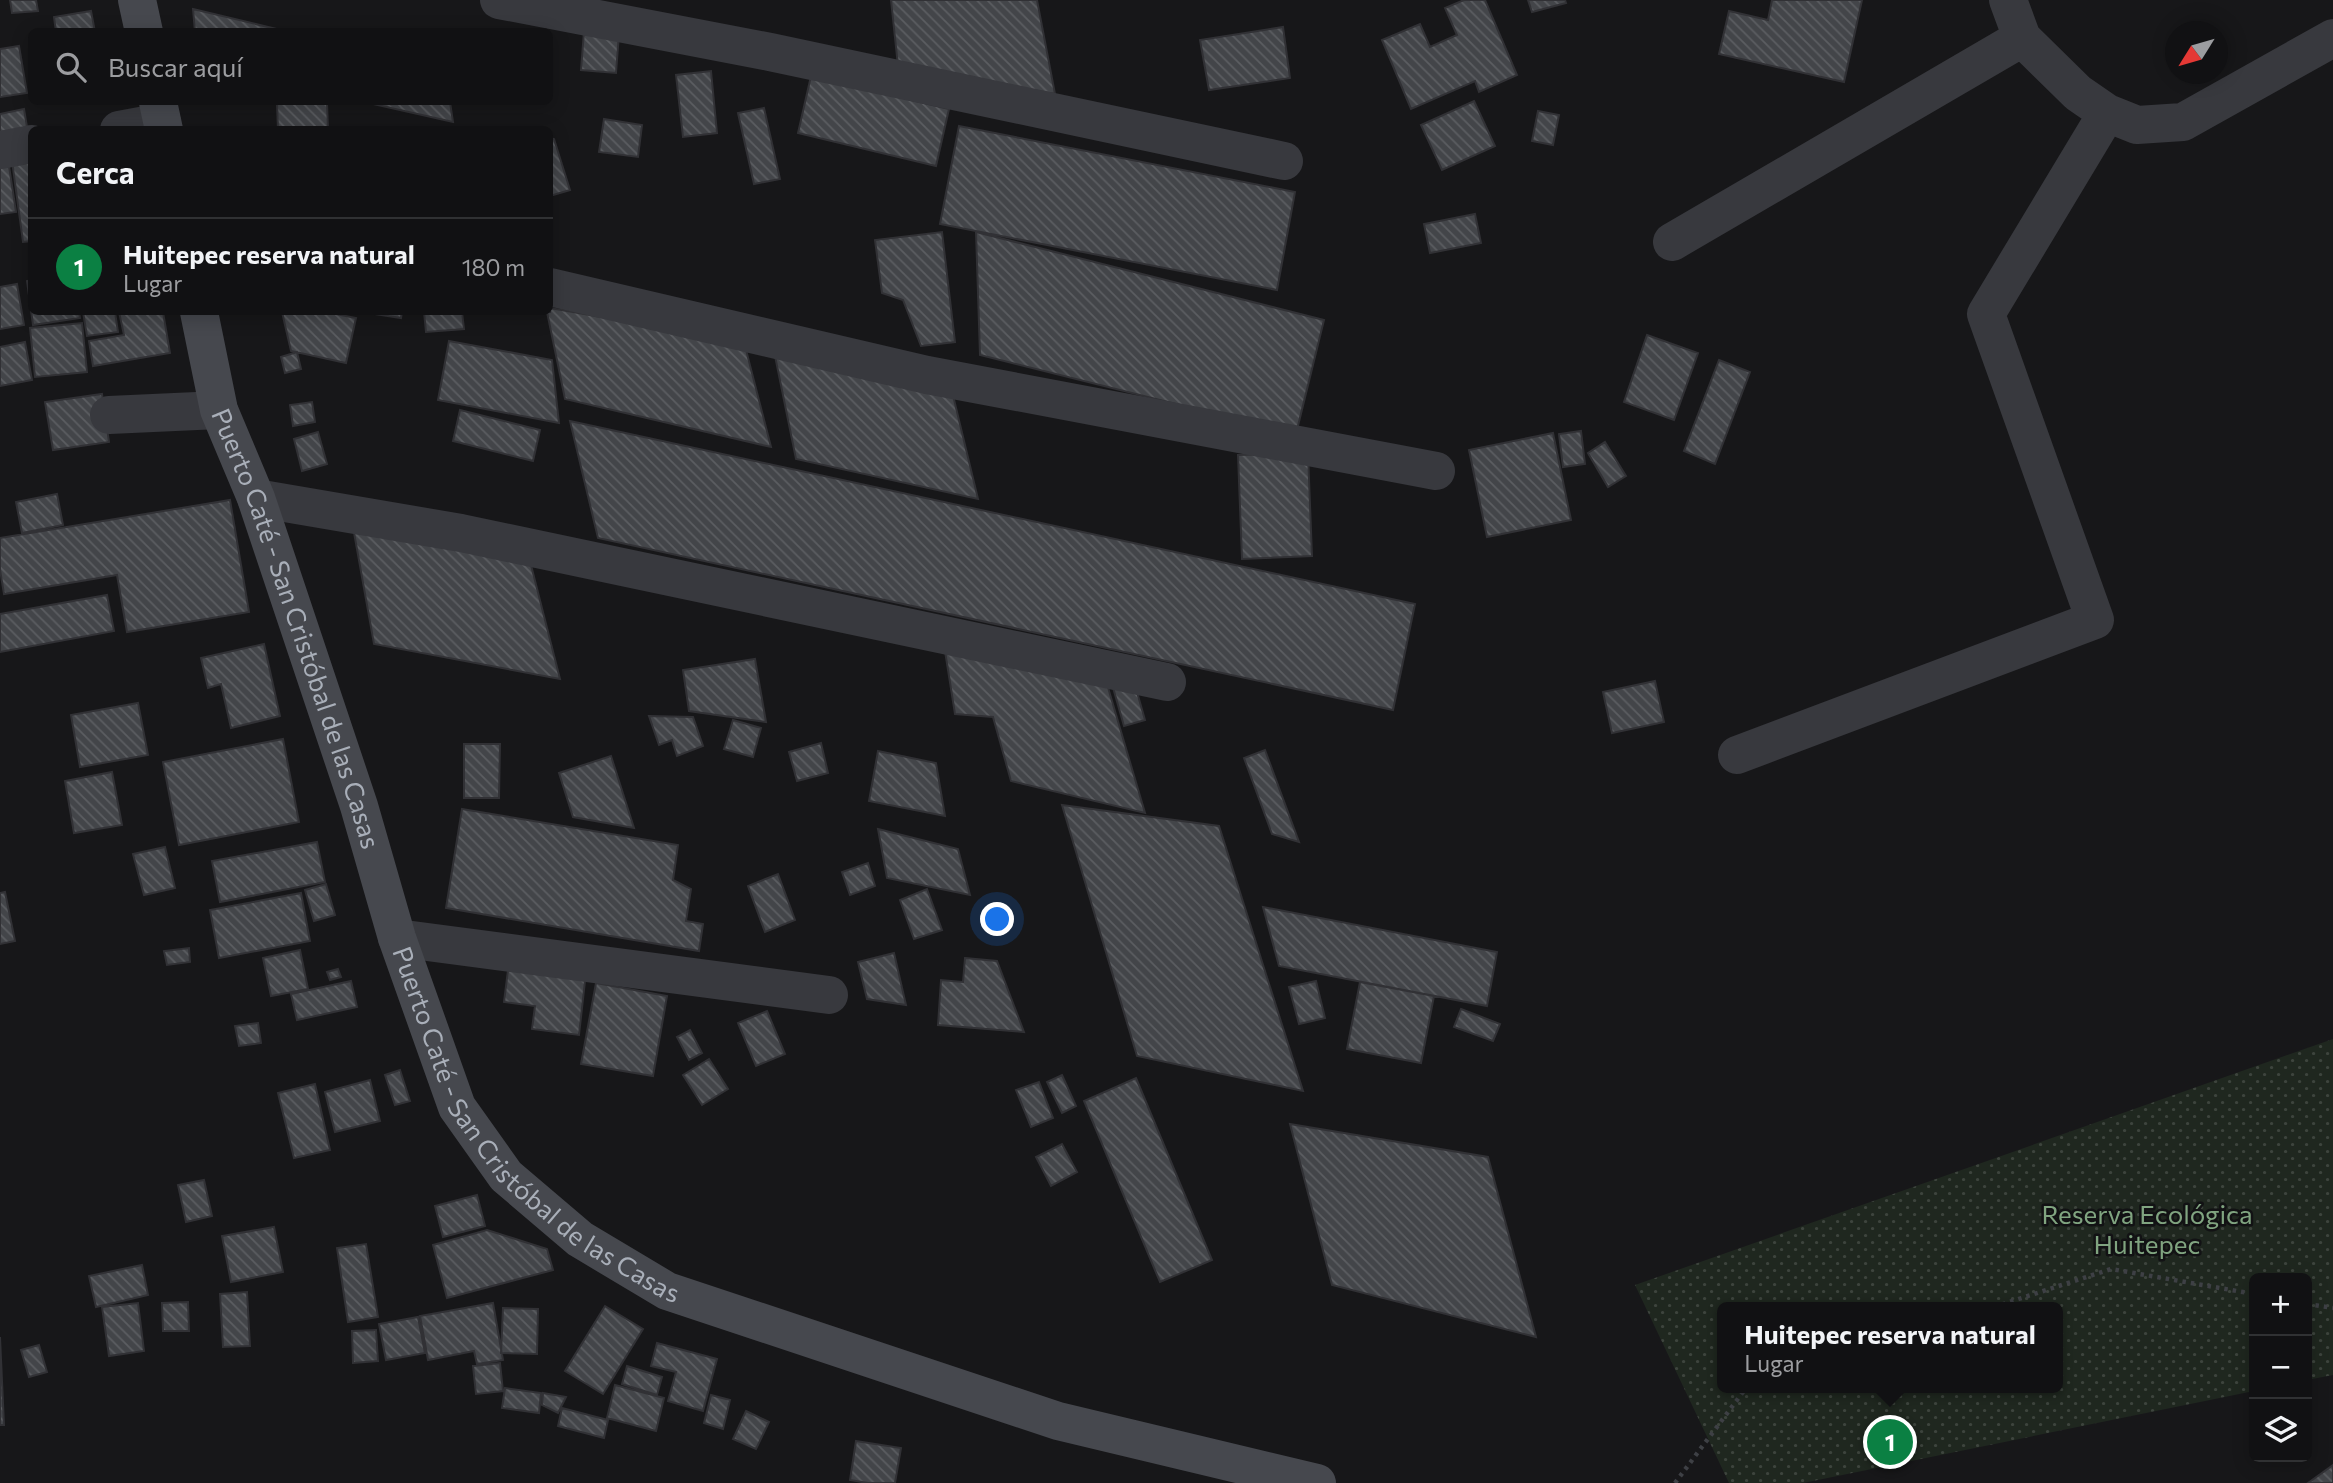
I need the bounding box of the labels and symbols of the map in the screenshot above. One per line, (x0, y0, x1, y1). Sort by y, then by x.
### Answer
north arrow (2165, 21, 2228, 84)
street label: Puerto Caté - San Cristóbal de las Casas (206, 403, 387, 852)
your location (980, 902, 1014, 936)
street label: Puerto Caté - San Cristóbal de las Casas (387, 942, 684, 1308)
park label: Reserva Ecológica Huitepec (2041, 1198, 2253, 1259)
pin: 1 (1867, 1416, 1913, 1468)

